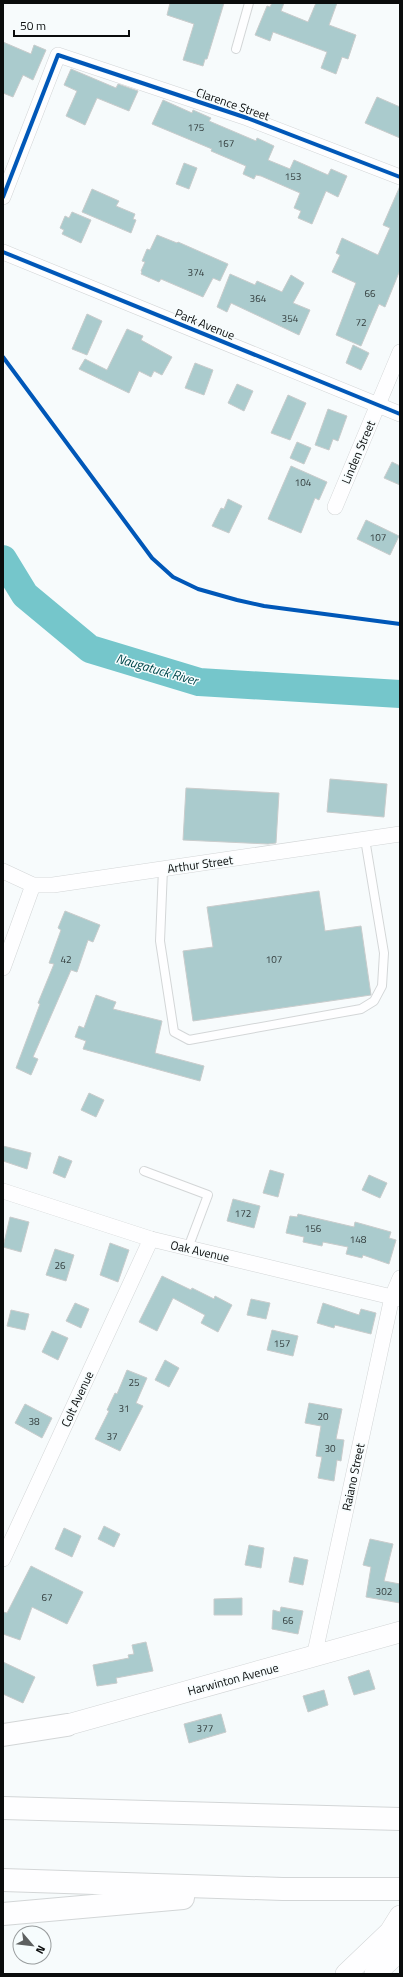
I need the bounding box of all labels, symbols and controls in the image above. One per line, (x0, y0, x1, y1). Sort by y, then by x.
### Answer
scale bar (14, 12, 129, 38)
text: 50 m (20, 16, 46, 35)
street label: Clarence Street (194, 83, 273, 126)
house number: 175 (188, 120, 205, 135)
house number: 167 (218, 136, 234, 151)
house number: 153 (285, 169, 301, 184)
house number: 374 (188, 265, 205, 280)
house number: 66 (364, 286, 376, 301)
house number: 364 (250, 291, 267, 306)
street label: Park Avenue (172, 303, 238, 345)
house number: 354 (282, 311, 299, 326)
house number: 72 (355, 315, 367, 330)
street label: Linden Street (336, 417, 380, 487)
house number: 104 (295, 475, 312, 490)
house number: 107 (370, 530, 386, 545)
water label: Naugatuck River (114, 648, 202, 691)
street label: Arthur Street (166, 850, 235, 878)
house number: 42 (60, 952, 72, 967)
house number: 107 (266, 952, 282, 967)
house number: 172 (235, 1206, 251, 1221)
house number: 156 (305, 1221, 322, 1236)
house number: 148 (350, 1232, 367, 1247)
street label: Oak Avenue (169, 1235, 231, 1267)
house number: 26 (54, 1258, 66, 1273)
house number: 157 (274, 1336, 290, 1351)
street label: Colt Avenue (56, 1368, 98, 1430)
house number: 25 (128, 1375, 140, 1390)
house number: 31 (118, 1401, 130, 1416)
house number: 20 (317, 1409, 329, 1424)
house number: 38 (28, 1414, 40, 1429)
house number: 37 (106, 1429, 118, 1444)
house number: 30 (324, 1441, 336, 1456)
street label: Raiano Street (337, 1441, 370, 1512)
house number: 302 (376, 1584, 392, 1599)
house number: 67 (41, 1590, 53, 1605)
house number: 66 (282, 1613, 294, 1628)
street label: Harwinton Avenue (185, 1658, 281, 1700)
house number: 377 (197, 1721, 213, 1736)
north arrow (12, 1925, 52, 1965)
text: N (32, 1943, 50, 1957)

